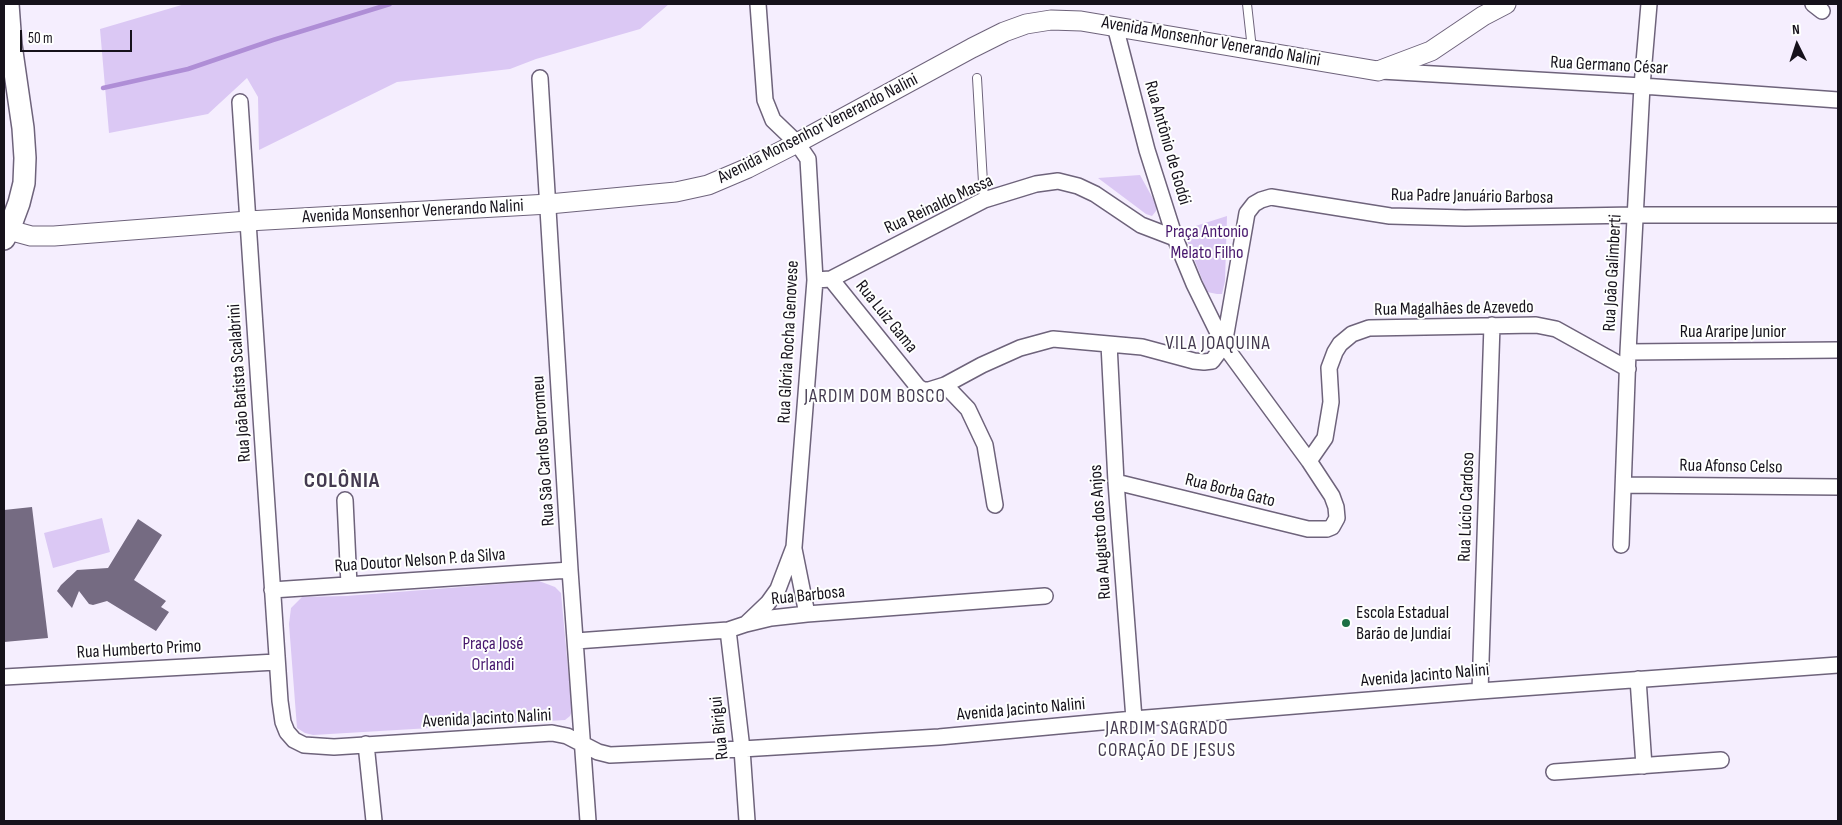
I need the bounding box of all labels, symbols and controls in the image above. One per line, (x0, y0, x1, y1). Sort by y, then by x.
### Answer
street label: Avenida Monsenhor Venerando Nalini (1100, 12, 1322, 72)
scale bar (22, 20, 135, 52)
north arrow (1772, 20, 1822, 70)
text: N (1792, 21, 1800, 38)
text: 50 m (28, 29, 53, 48)
street label: Rua Germano César (1550, 52, 1668, 80)
street label: Avenida Monsenhor Venerando Nalini (714, 69, 922, 189)
street label: Rua Antônio de Godói (1139, 78, 1195, 208)
street label: Rua Reinaldo Massa (881, 170, 997, 240)
street label: Rua Padre Januário Barbosa (1391, 185, 1553, 209)
street label: Avenida Monsenhor Venerando Nalini (302, 195, 524, 229)
street label: Rua João Galimberti (1599, 214, 1627, 332)
park label: Praça Antonio Melato Filho (1165, 221, 1249, 264)
street label: Rua Glória Rocha Genovese (774, 260, 804, 424)
street label: Rua Luiz Gama (850, 276, 922, 358)
street label: Rua Magalhães de Azevedo (1374, 297, 1534, 321)
street label: Rua João Batista Scalabrini (224, 303, 256, 463)
street label: Rua Araripe Junior (1680, 321, 1786, 343)
district label: VILA JOAQUINA (1164, 333, 1272, 355)
street label: Rua São Carlos Borromeu (528, 375, 560, 527)
district label: JARDIM DOM BOSCO (802, 386, 948, 408)
street label: Rua Lúcio Cardoso (1454, 452, 1480, 562)
street label: Rua Afonso Celso (1679, 455, 1783, 479)
street label: Rua Augusto dos Anjos (1086, 464, 1116, 600)
district label: COLÔNIA (303, 468, 381, 494)
street label: Rua Borba Gato (1183, 469, 1277, 513)
street label: Rua Doutor Nelson P. da Silva (334, 544, 506, 578)
street label: Rua Barbosa (770, 581, 846, 611)
place label: Escola Estadual Barão de Jundiaí (1356, 602, 1451, 644)
marker: Escola Estadual Barão de Jundiaí (1340, 617, 1352, 629)
park label: Praça José Orlandi (462, 633, 524, 676)
street label: Rua Humberto Primo (76, 636, 202, 664)
street label: Avenida Jacinto Nalini (1360, 660, 1490, 692)
street label: Avenida Jacinto Nalini (956, 694, 1086, 726)
street label: Rua Birigui (706, 695, 734, 761)
street label: Avenida Jacinto Nalini (422, 705, 552, 733)
district label: JARDIM SAGRADO CORAÇÃO DE JESUS (1096, 718, 1238, 762)

